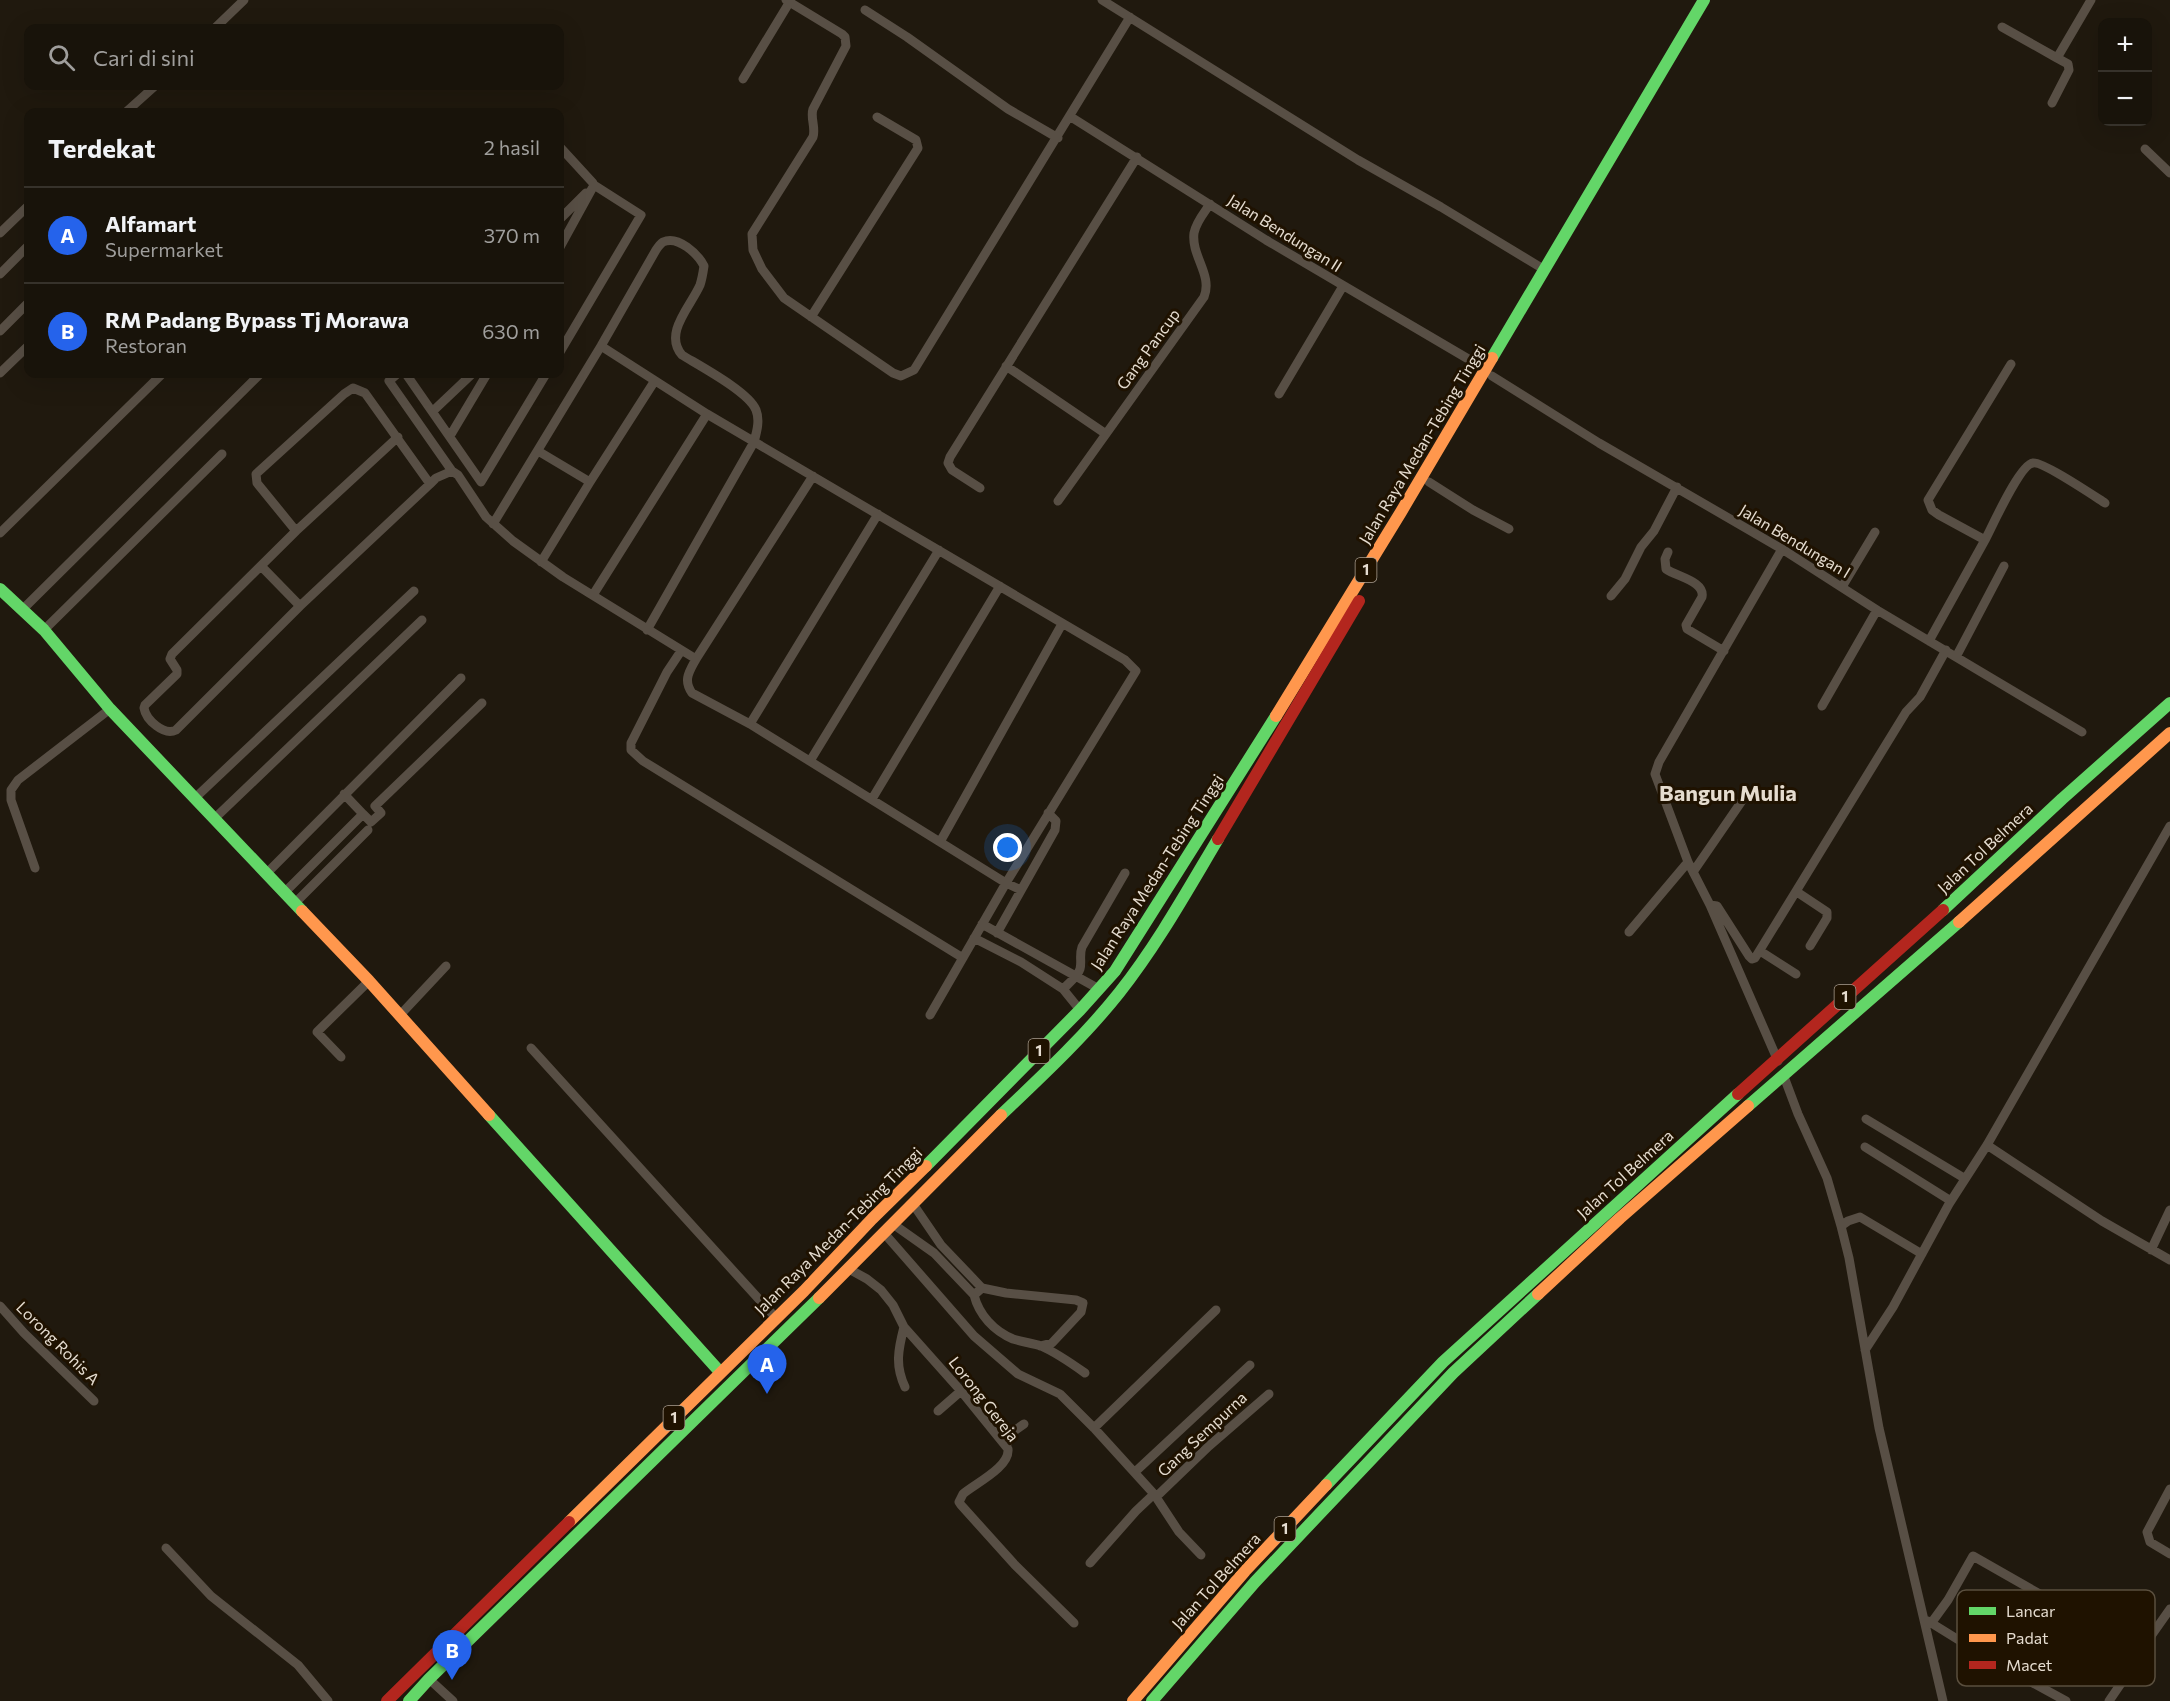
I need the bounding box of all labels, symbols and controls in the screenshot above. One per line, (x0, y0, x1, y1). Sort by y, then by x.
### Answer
map controls (2098, 18, 2152, 126)
button: + (2098, 18, 2152, 72)
search box (24, 24, 564, 90)
icon: search (45, 41, 78, 74)
text: Cari di sini (93, 44, 195, 71)
button: − (2098, 72, 2152, 126)
text: Terdekat (48, 132, 155, 163)
text: 2 hasil (484, 135, 540, 159)
street label: Jalan Bendungan II (1225, 190, 1346, 275)
text: Alfamart (105, 210, 196, 237)
text: A (60, 223, 75, 247)
text: 370 m (484, 223, 540, 247)
text: Supermarket (105, 237, 223, 261)
street label: Gang Pancup (1112, 305, 1183, 393)
text: RM Padang Bypass Tj Morawa (105, 306, 409, 333)
text: B (61, 319, 74, 343)
text: 630 m (482, 319, 540, 343)
text: Restoran (105, 333, 187, 357)
street label: Jalan Raya Medan-Tebing Tinggi (1354, 341, 1489, 547)
street label: Jalan Bendungan I (1736, 500, 1854, 581)
road number: 1 (1356, 558, 1376, 582)
street label: Jalan Raya Medan-Tebing Tinggi (1086, 770, 1227, 973)
district label: Bangun Mulia (1659, 779, 1797, 806)
street label: Jalan Tol Belmera (1933, 799, 2036, 897)
your location (993, 833, 1022, 862)
road number: 1 (1834, 985, 1856, 1009)
road number: 1 (1028, 1039, 1050, 1063)
street label: Jalan Tol Belmera (1573, 1125, 1677, 1222)
street label: Jalan Raya Medan-Tebing Tinggi (750, 1143, 925, 1318)
street label: Lorong Rohis A (13, 1297, 104, 1388)
pin: A (748, 1344, 786, 1394)
street label: Lorong Gereja (945, 1352, 1023, 1445)
street label: Gang Sempurna (1153, 1387, 1250, 1480)
road number: 1 (664, 1406, 684, 1430)
road number: 1 (1274, 1517, 1296, 1541)
street label: Jalan Tol Belmera (1167, 1529, 1264, 1633)
legend (1957, 1590, 2155, 1686)
text: Lancar (2006, 1601, 2056, 1620)
text: Padat (2006, 1628, 2049, 1647)
pin: B (432, 1630, 472, 1680)
text: Macet (2006, 1655, 2053, 1674)

